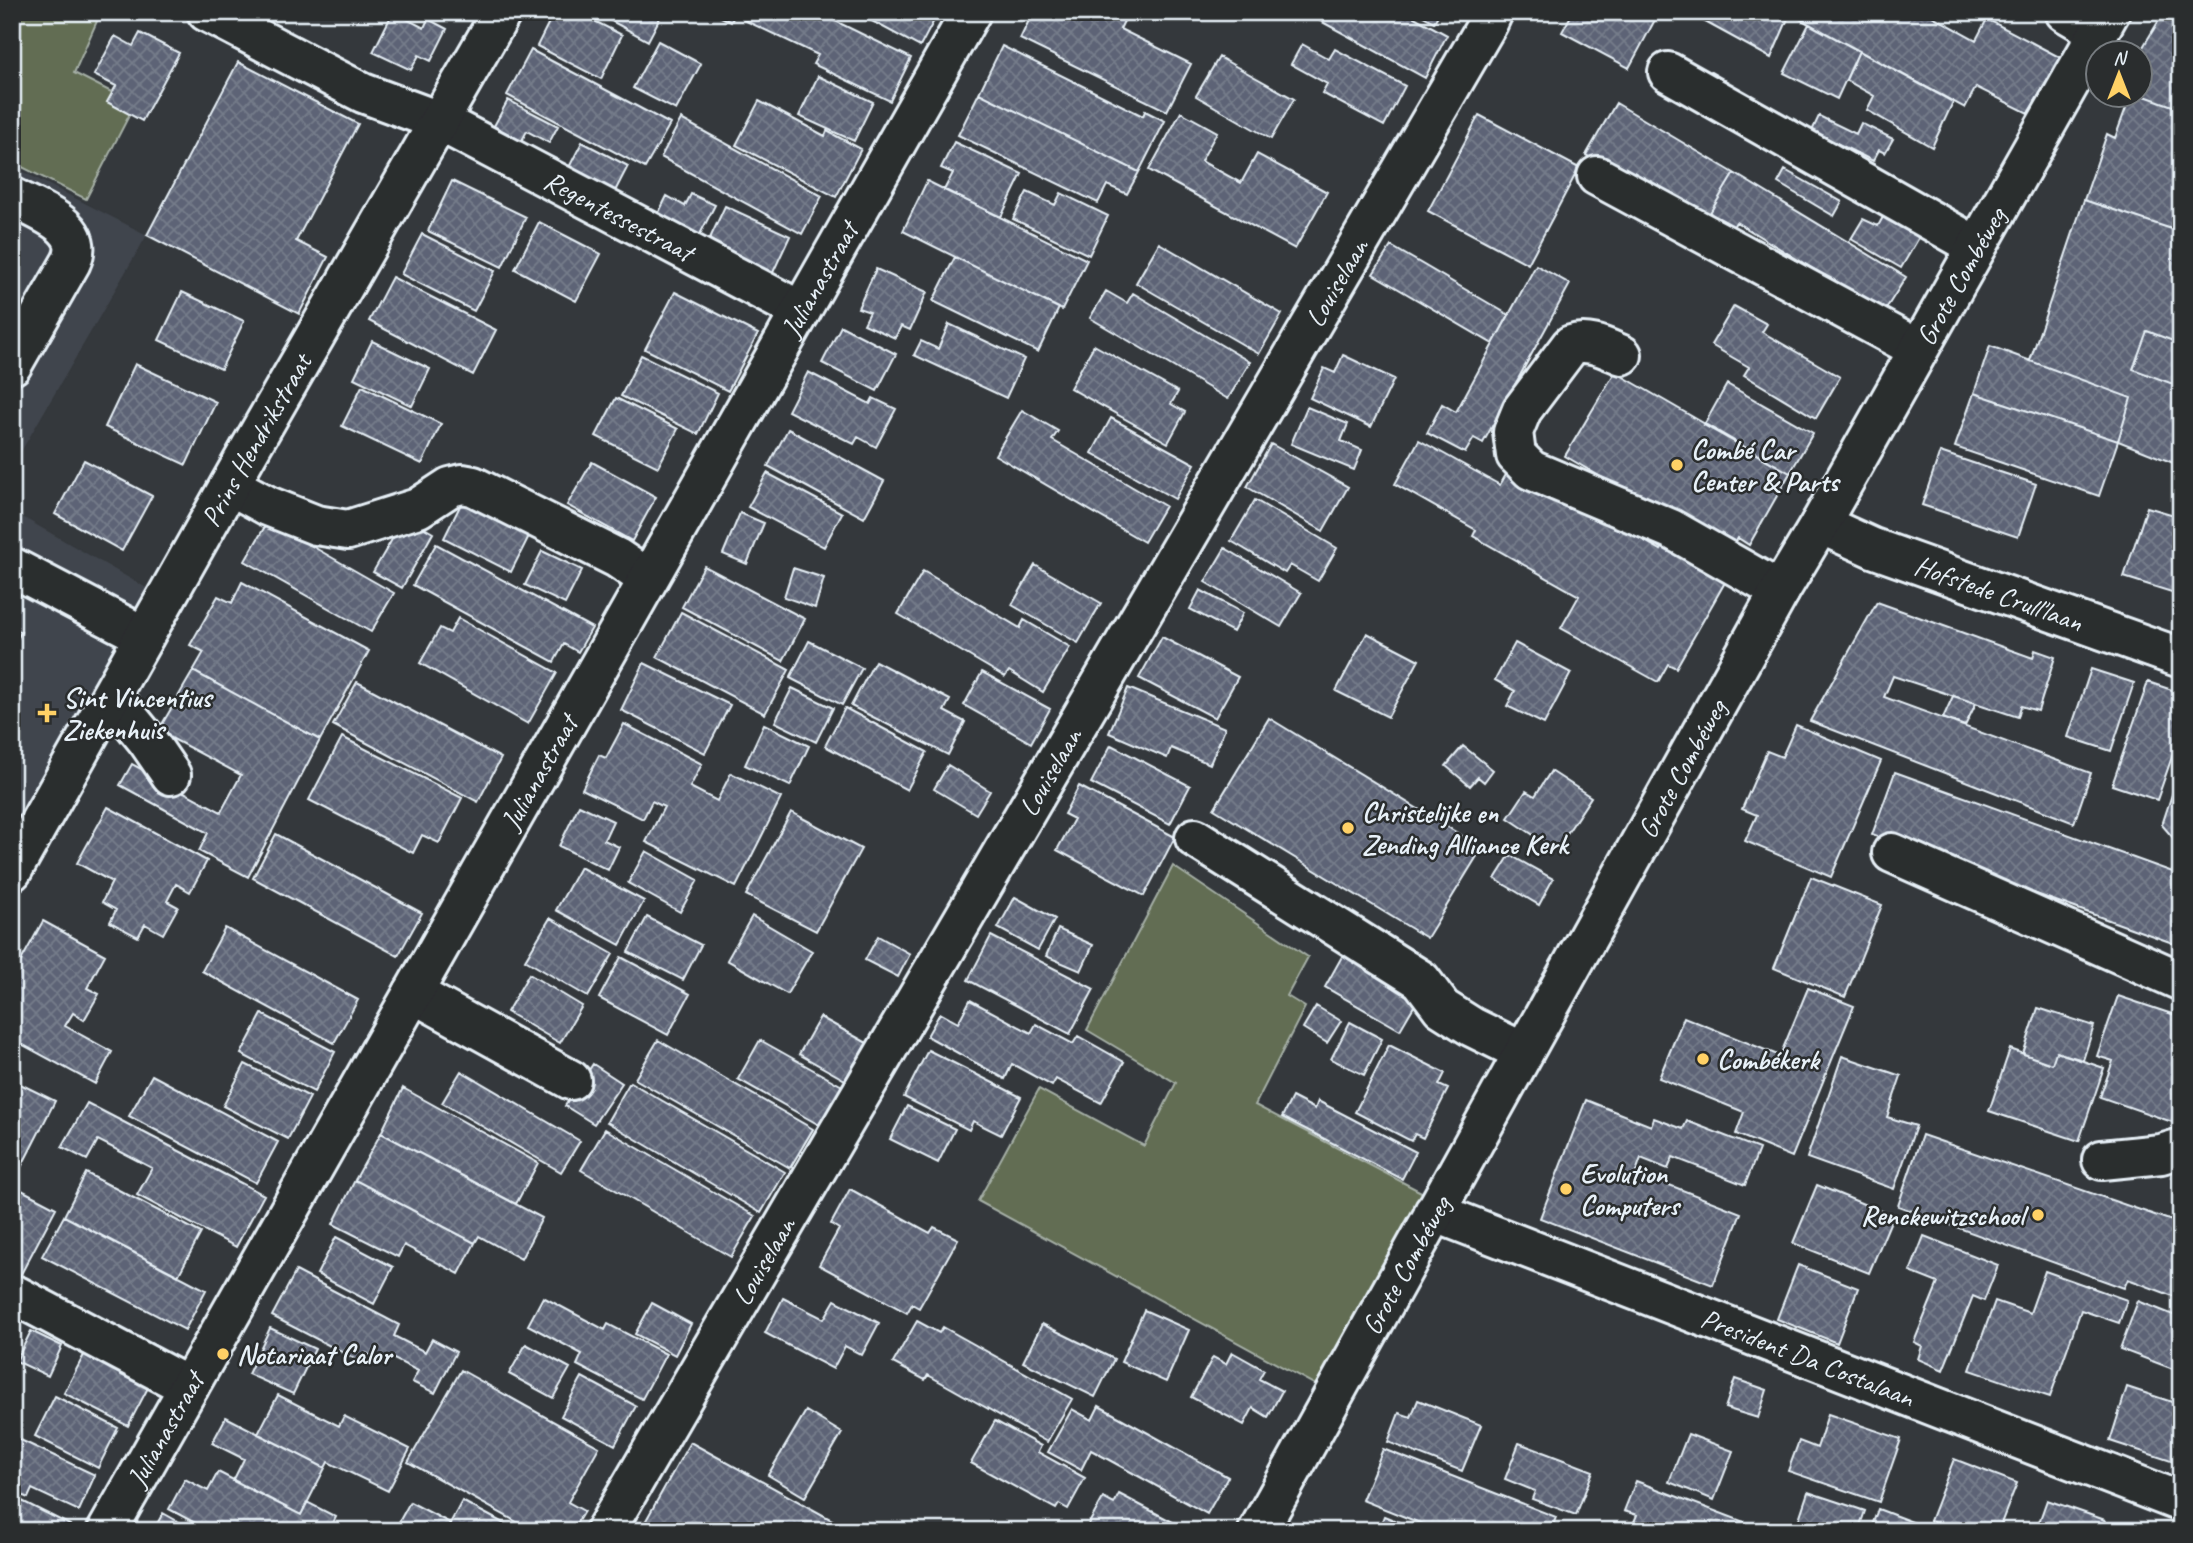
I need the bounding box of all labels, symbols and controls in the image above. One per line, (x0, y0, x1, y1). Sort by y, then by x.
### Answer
north arrow (2084, 38, 2154, 108)
text: N (2113, 46, 2128, 70)
street label: Regentessestraat (539, 162, 703, 271)
street label: Grote Combéweg (1907, 199, 2014, 351)
street label: Julianastraat (772, 213, 867, 344)
street label: Louiselaan (1297, 231, 1376, 333)
street label: Prins Hendrikstraat (192, 345, 320, 532)
place label: Combé Car Center & Parts (1691, 432, 1841, 499)
marker: Combé Car Center & Parts (1669, 457, 1685, 473)
street label: Hofstede Crull'laan (1910, 547, 2088, 639)
place label: Sint Vincentius Ziekenhuis (63, 680, 214, 747)
street label: Grote Combéweg (1629, 692, 1735, 844)
marker: Sint Vincentius Ziekenhuis (37, 703, 57, 723)
street label: Julianastraat (491, 706, 587, 837)
street label: Louiselaan (1010, 720, 1090, 822)
place label: Christelijke en Zending Alliance Kerk (1362, 795, 1570, 862)
marker: Christelijke en Zending Alliance Kerk (1340, 820, 1356, 836)
place label: Combékerk (1717, 1042, 1821, 1077)
marker: Combékerk (1695, 1051, 1711, 1067)
place label: Evolution Computers (1580, 1156, 1682, 1223)
marker: Evolution Computers (1558, 1181, 1574, 1197)
street label: Grote Combéweg (1353, 1188, 1459, 1340)
place label: Renckewitzschool (1861, 1198, 2030, 1233)
marker: Renckewitzschool (2030, 1207, 2046, 1223)
street label: Louiselaan (724, 1209, 803, 1311)
street label: President Da Costalaan (1696, 1300, 1921, 1415)
place label: Notariaat Calor (237, 1337, 394, 1372)
marker: Notariaat Calor (215, 1346, 231, 1362)
street label: Julianastraat (118, 1363, 213, 1494)

